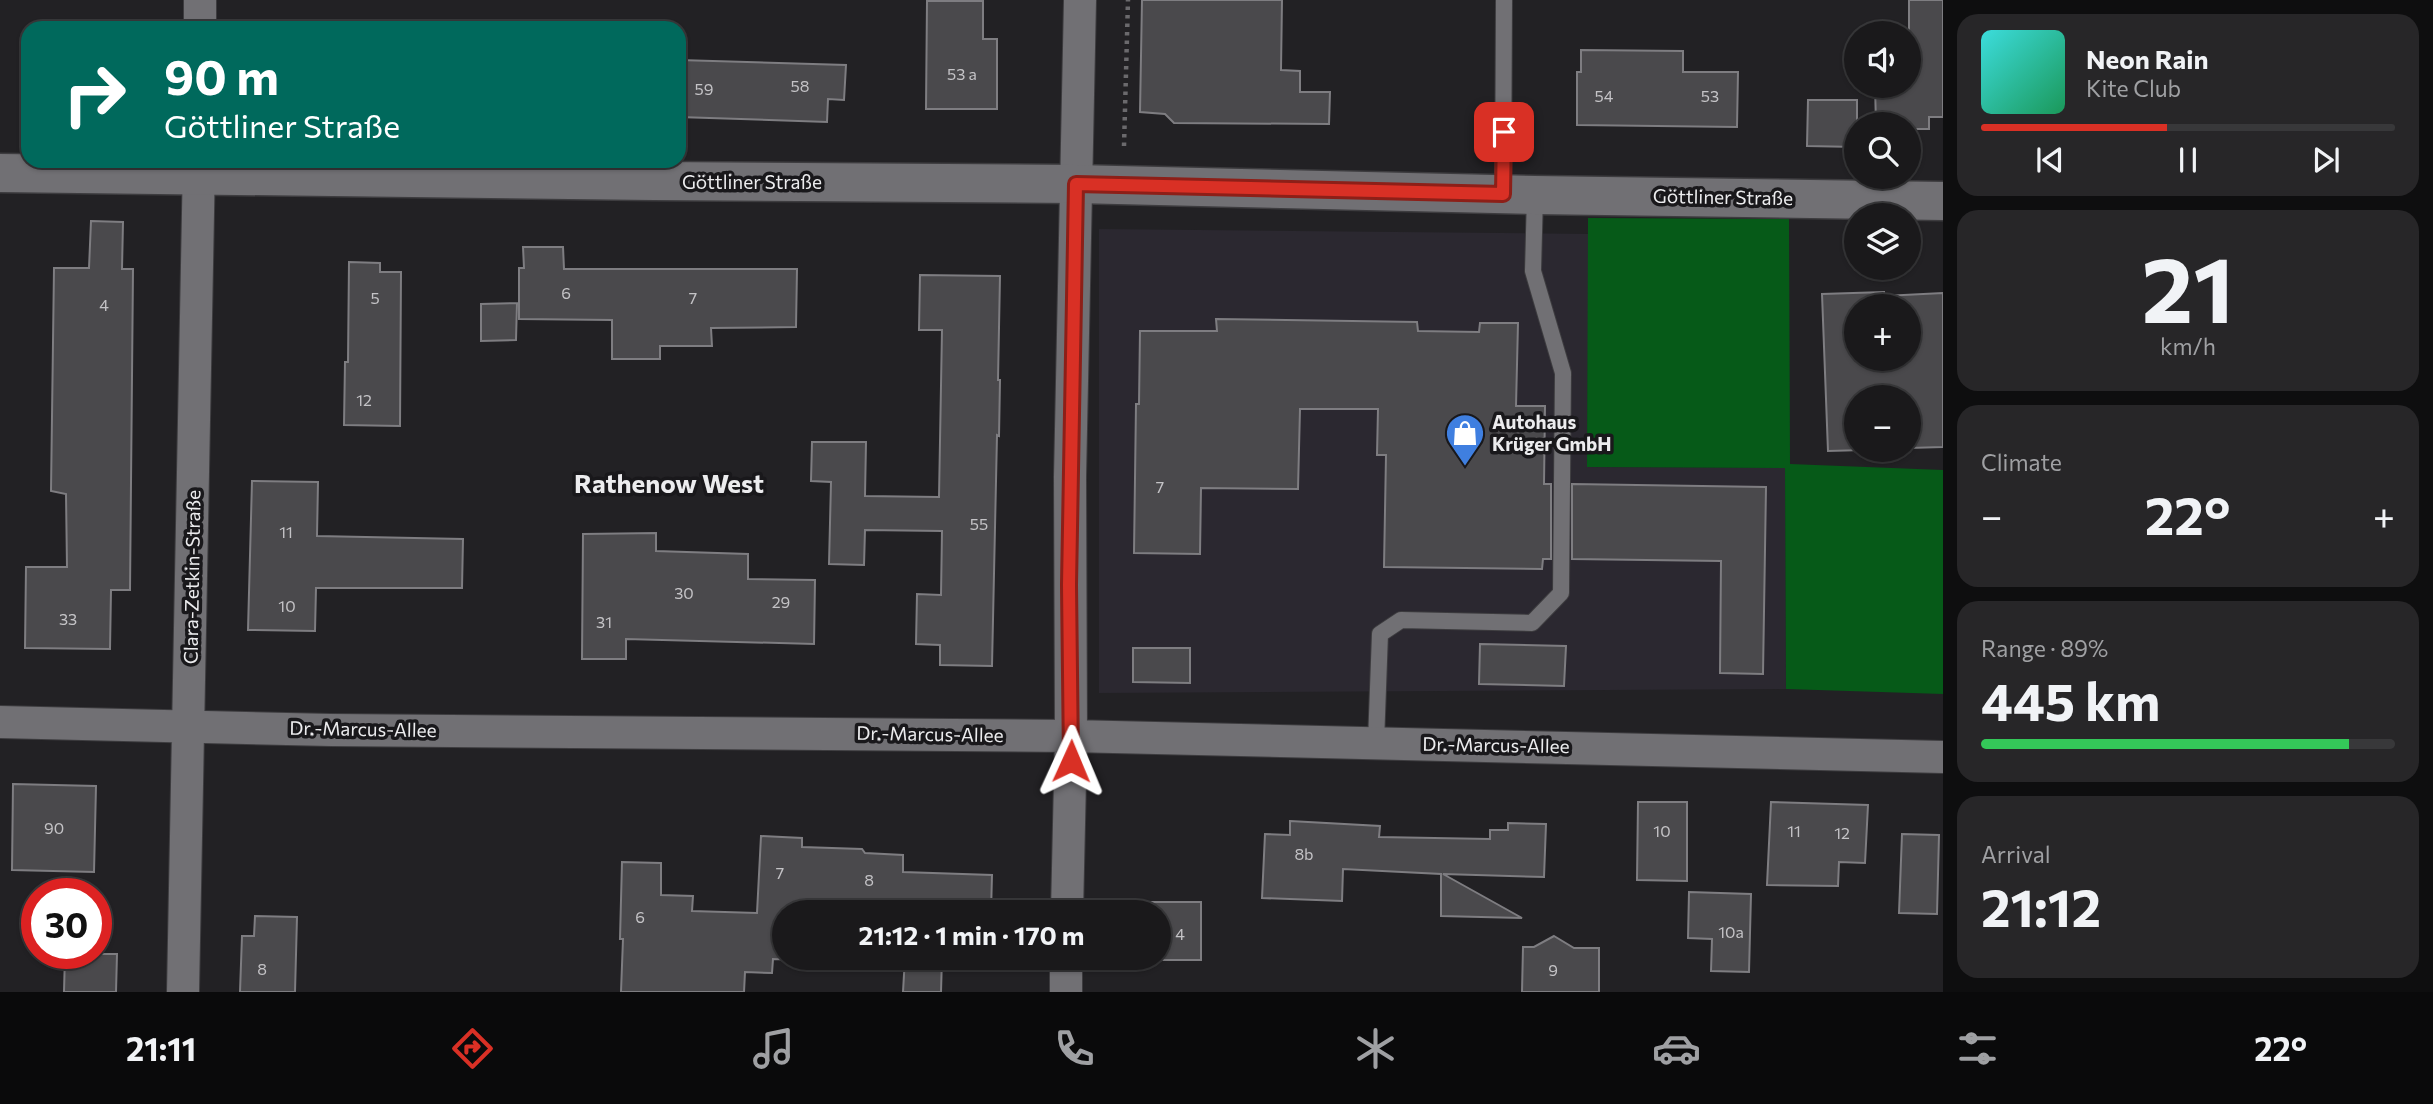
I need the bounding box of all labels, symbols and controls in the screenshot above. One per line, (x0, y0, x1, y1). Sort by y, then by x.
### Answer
map controls (1844, 21, 1921, 462)
button: sound (1844, 21, 1921, 98)
text: Neon Rain (2086, 43, 2209, 74)
text: 90 m (164, 45, 279, 105)
icon: right (49, 49, 140, 140)
house number: 53 a (947, 64, 977, 83)
text: Kite Club (2086, 74, 2181, 102)
house number: 58 (791, 76, 809, 95)
house number: 59 (695, 79, 713, 98)
house number: 54 (1595, 86, 1614, 105)
house number: 53 (1701, 86, 1719, 105)
pin (1474, 102, 1534, 162)
text: Göttliner Straße (164, 105, 400, 145)
button: search (1844, 112, 1921, 189)
icon: arrive (1485, 113, 1523, 151)
icon: previous (2031, 141, 2069, 179)
icon: pause (2169, 141, 2207, 179)
icon: next (2307, 141, 2345, 179)
street label: Göttliner Straße (682, 170, 822, 193)
street label: Göttliner Straße (1653, 184, 1793, 209)
button: layers (1844, 203, 1921, 280)
text: 21 (2142, 230, 2234, 342)
house number: 6 (561, 283, 571, 302)
house number: 5 (370, 288, 380, 307)
house number: 7 (689, 288, 697, 307)
button: + (1844, 294, 1921, 371)
house number: 4 (99, 295, 109, 314)
text: km/h (2160, 332, 2216, 360)
button: − (1844, 385, 1921, 462)
house number: 12 (356, 390, 372, 409)
place label: Autohaus Krüger GmbH (1492, 410, 1612, 455)
shop icon: Autohaus Krüger GmbH (1444, 412, 1486, 467)
text: Climate (1981, 448, 2062, 476)
district label: Rathenow West (574, 467, 764, 498)
house number: 7 (1156, 477, 1164, 496)
text: 22° (2145, 482, 2230, 546)
street label: Clara-Zetkin-Straße (178, 490, 205, 664)
text: − (1981, 491, 2003, 538)
text: + (2373, 491, 2395, 538)
house number: 55 (970, 514, 988, 533)
house number: 11 (279, 522, 293, 541)
house number: 30 (674, 583, 694, 602)
house number: 29 (772, 592, 790, 611)
house number: 10 (278, 596, 296, 615)
house number: 33 (59, 609, 77, 628)
house number: 31 (596, 612, 612, 631)
text: Range · 89% (1981, 634, 2108, 662)
text: 445 km (1981, 668, 2160, 732)
street label: Dr.-Marcus-Allee (289, 716, 437, 741)
street label: Dr.-Marcus-Allee (856, 721, 1004, 746)
position arrow (1034, 724, 1108, 798)
street label: Dr.-Marcus-Allee (1422, 732, 1570, 757)
house number: 90 (44, 818, 64, 837)
house number: 10 (1653, 821, 1671, 840)
house number: 11 (1787, 821, 1801, 840)
house number: 12 (1834, 823, 1850, 842)
text: Arrival (1981, 840, 2051, 868)
house number: 8b (1294, 844, 1314, 863)
house number: 7 (776, 863, 784, 882)
house number: 8 (864, 870, 874, 889)
text: 21:12 (1981, 874, 2101, 938)
speed limit sign: 30 (21, 878, 112, 969)
house number: 6 (635, 907, 645, 926)
text: 21:12 · 1 min · 170 m (858, 919, 1085, 950)
house number: 10a (1718, 922, 1744, 941)
house number: 4 (1175, 924, 1185, 943)
house number: 8 (257, 959, 267, 978)
house number: 9 (1548, 960, 1558, 979)
icon: directions (448, 1024, 497, 1073)
icon: music (749, 1024, 798, 1073)
icon: phone (1050, 1024, 1099, 1073)
icon: climate (1351, 1024, 1400, 1073)
icon: car (1652, 1024, 1701, 1073)
icon: filters (1953, 1024, 2002, 1073)
text: 21:11 (126, 1028, 196, 1068)
text: 22° (2254, 1028, 2307, 1068)

